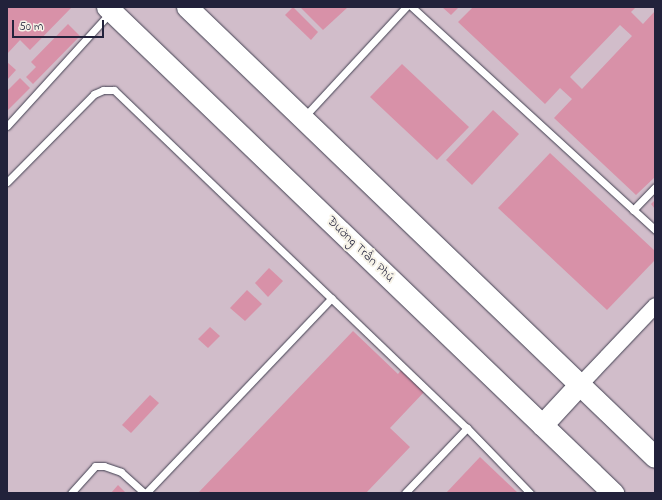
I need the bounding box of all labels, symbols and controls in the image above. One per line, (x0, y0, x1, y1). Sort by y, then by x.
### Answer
scale bar (14, 12, 106, 38)
text: 50 m (19, 18, 43, 36)
street label: Đường Trần Phú (323, 214, 397, 286)

